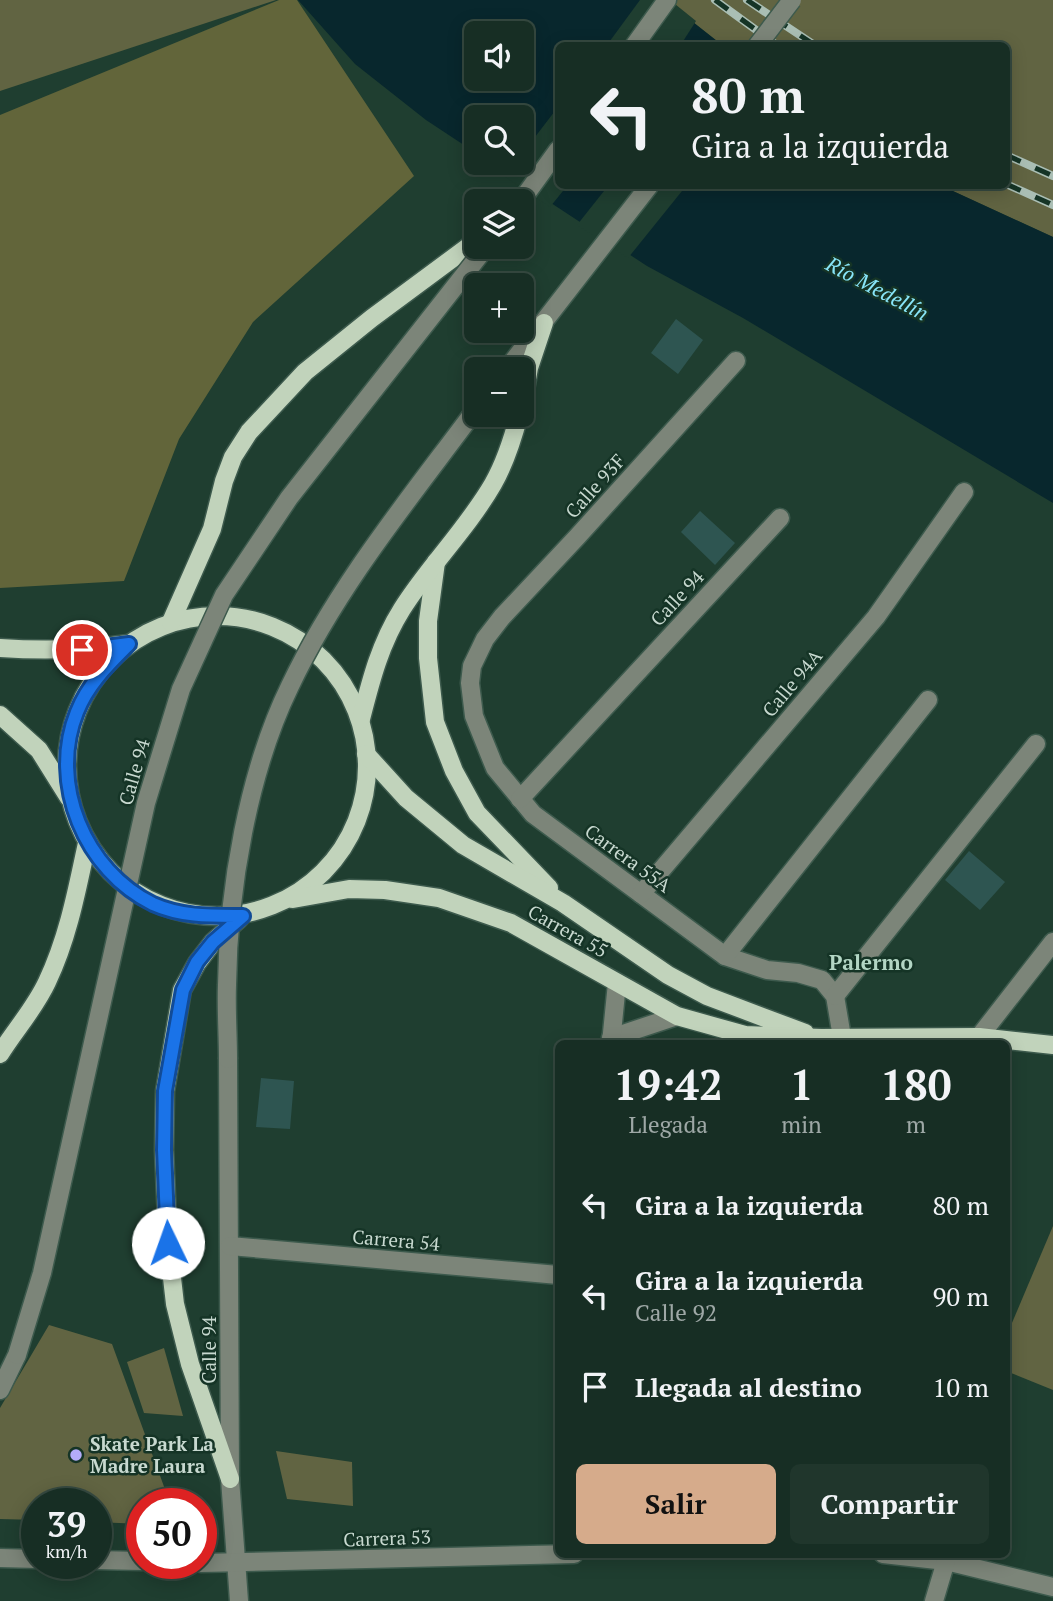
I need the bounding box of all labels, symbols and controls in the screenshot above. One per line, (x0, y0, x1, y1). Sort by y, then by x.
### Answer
map controls (464, 21, 534, 427)
button: sound (464, 21, 534, 91)
text: 80 m (691, 62, 805, 127)
icon: left (576, 70, 667, 161)
button: search (464, 105, 534, 175)
text: Gira a la izquierda (691, 125, 949, 167)
button: layers (464, 189, 534, 259)
water label: Río Medellín (821, 249, 934, 327)
button: + (464, 273, 534, 343)
button: − (464, 357, 534, 427)
street label: Calle 93F (559, 448, 630, 523)
street label: Calle 94 (644, 564, 709, 631)
pin (52, 620, 112, 680)
icon: arrive (63, 631, 101, 669)
street label: Calle 94A (756, 644, 827, 722)
street label: Calle 94 (112, 735, 155, 808)
street label: Carrera 55A (580, 818, 676, 897)
street label: Carrera 55 (524, 898, 613, 963)
district label: Palermo (829, 948, 913, 976)
text: 19:42 (614, 1056, 723, 1112)
text: 1 (790, 1056, 813, 1112)
text: 180 (880, 1056, 951, 1112)
text: Llegada (629, 1109, 708, 1140)
text: min (781, 1109, 822, 1140)
text: m (906, 1109, 926, 1140)
icon: left (576, 1186, 614, 1224)
text: Gira a la izquierda (635, 1188, 863, 1222)
text: 80 m (933, 1188, 989, 1222)
position arrow (131, 1206, 205, 1280)
street label: Carrera 54 (351, 1223, 442, 1256)
text: Gira a la izquierda (635, 1263, 863, 1297)
icon: left (576, 1277, 614, 1315)
text: 90 m (933, 1279, 989, 1313)
text: Calle 92 (635, 1297, 717, 1328)
street label: Calle 94 (196, 1315, 221, 1384)
icon: arrive (576, 1368, 614, 1406)
text: Llegada al destino (635, 1370, 862, 1404)
text: 10 m (933, 1370, 989, 1404)
place label: Skate Park La Madre Laura (90, 1431, 214, 1478)
marker: Skate Park La Madre Laura (68, 1447, 84, 1463)
button: Salir (576, 1464, 776, 1544)
button: Compartir (790, 1464, 989, 1544)
speed limit sign: 50 (126, 1488, 217, 1579)
text: 39 (47, 1501, 86, 1547)
street label: Carrera 53 (343, 1523, 431, 1552)
text: km/h (46, 1539, 87, 1563)

